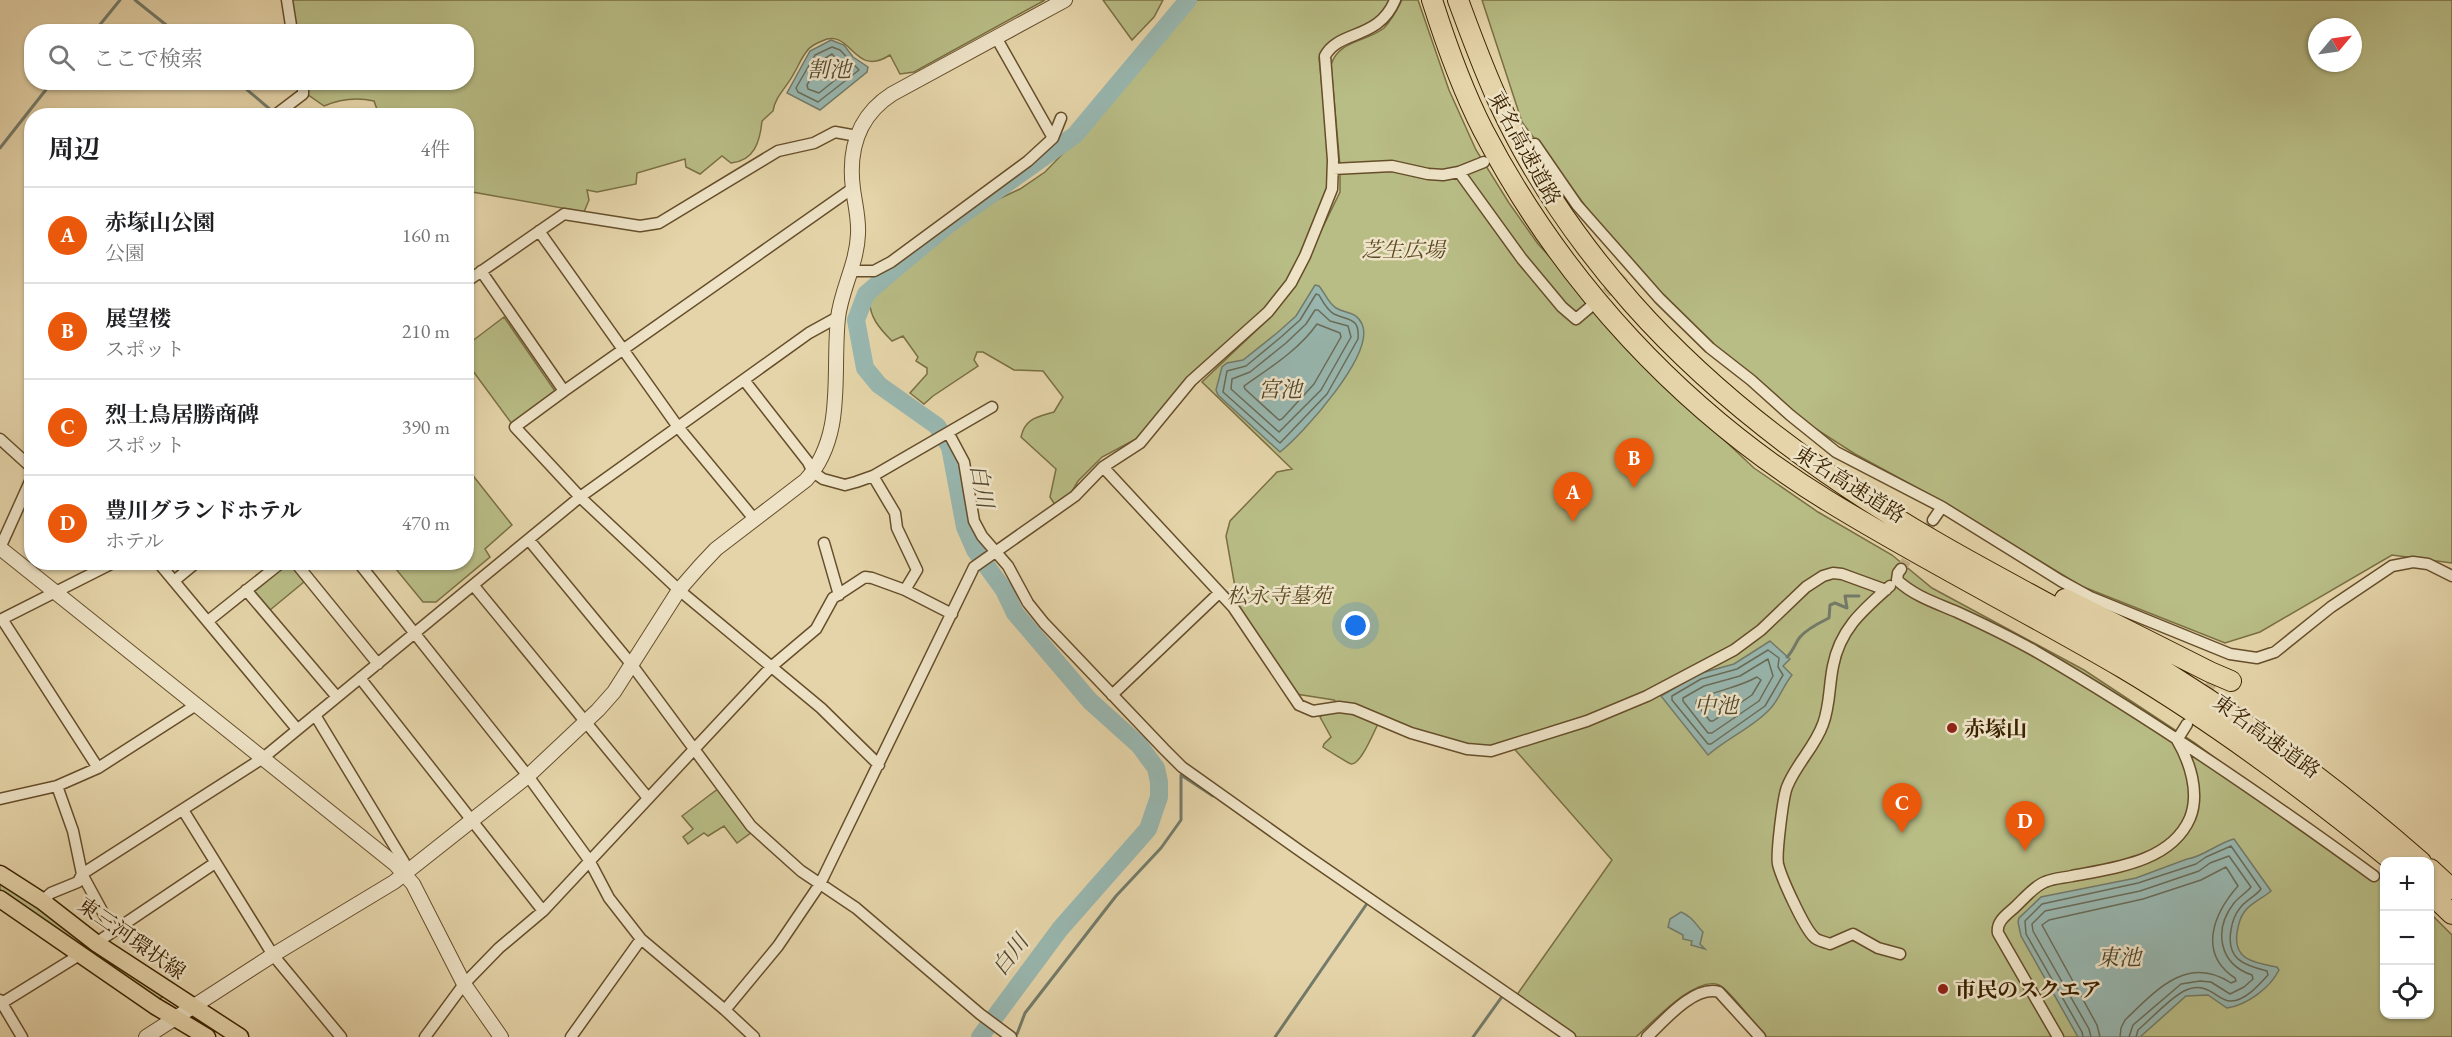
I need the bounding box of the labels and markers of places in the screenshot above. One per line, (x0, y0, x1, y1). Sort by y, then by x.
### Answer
pin: B (1614, 438, 1654, 488)
pin: A (1554, 472, 1592, 522)
place label: 赤塚山 (1964, 715, 2027, 742)
marker: 赤塚山 (1945, 721, 1959, 735)
pin: C (1882, 784, 1922, 833)
pin: D (2006, 802, 2044, 851)
place label: 市民のスクエア (1955, 976, 2102, 1003)
marker: 市民のスクエア (1936, 982, 1950, 996)

